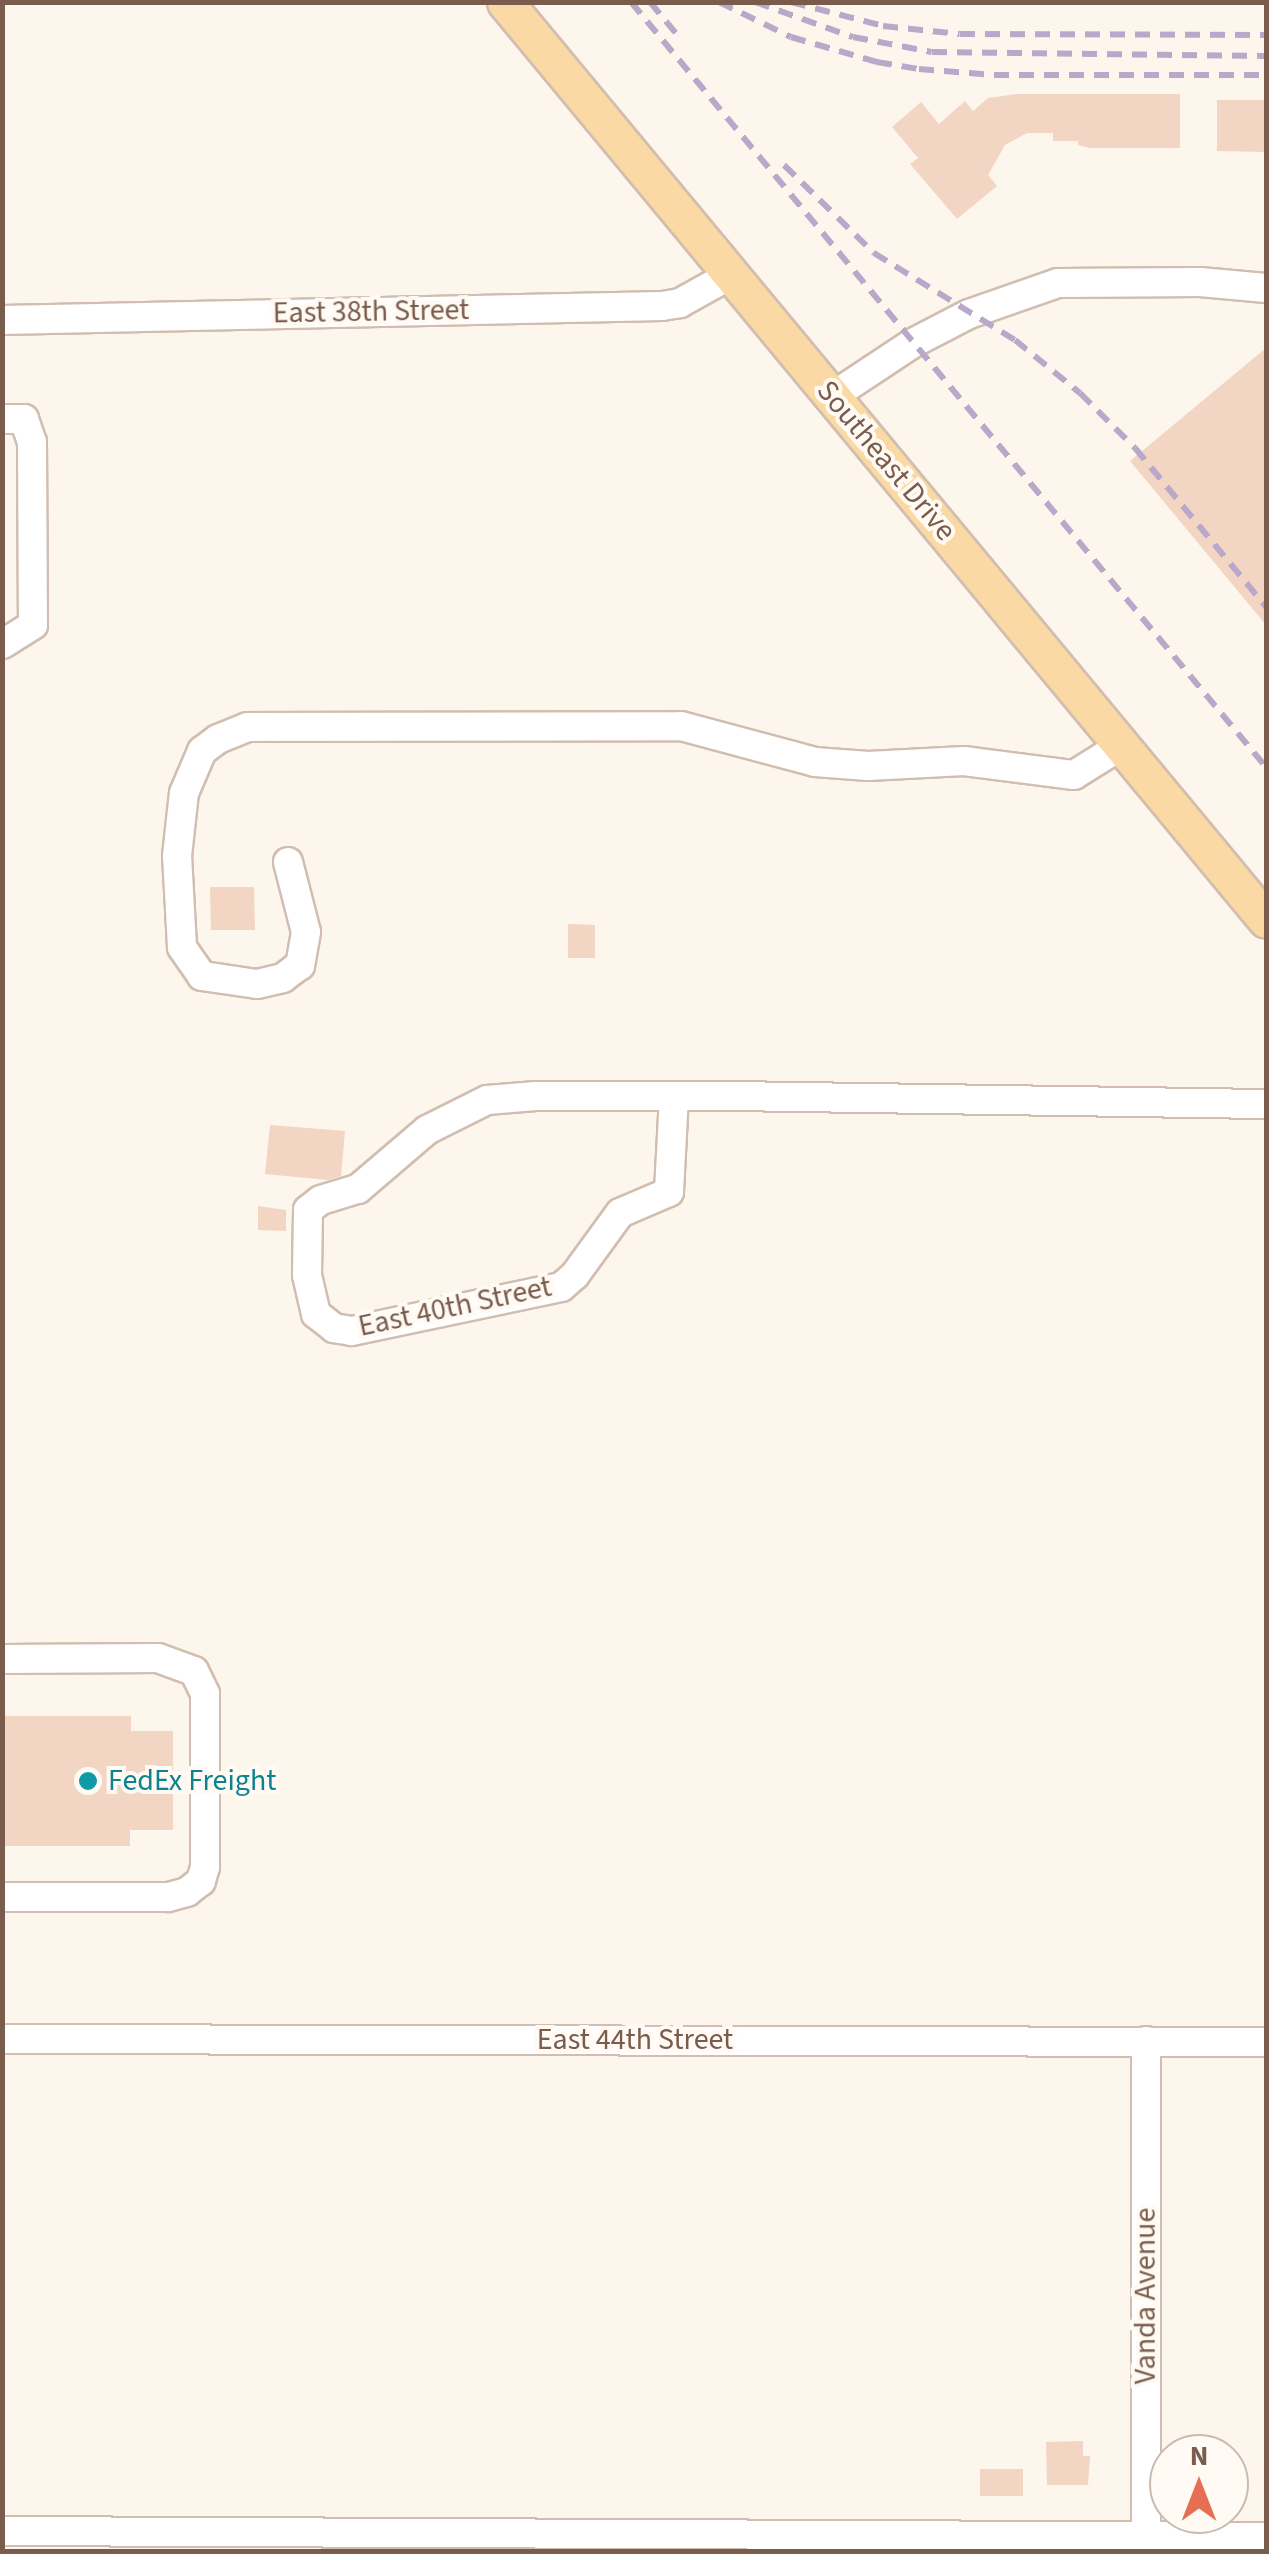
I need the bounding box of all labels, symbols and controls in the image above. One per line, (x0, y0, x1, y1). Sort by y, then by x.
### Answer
street label: East 38th Street (272, 292, 470, 332)
street label: Southeast Drive (809, 374, 963, 548)
street label: East 40th Street (355, 1269, 555, 1345)
place label: FedEx Freight (108, 1763, 276, 1799)
marker: FedEx Freight (77, 1770, 99, 1792)
street label: East 44th Street (537, 2022, 733, 2058)
street label: Vanda Avenue (1128, 2208, 1164, 2384)
north arrow (1149, 2434, 1249, 2534)
text: N (1190, 2436, 1208, 2476)

